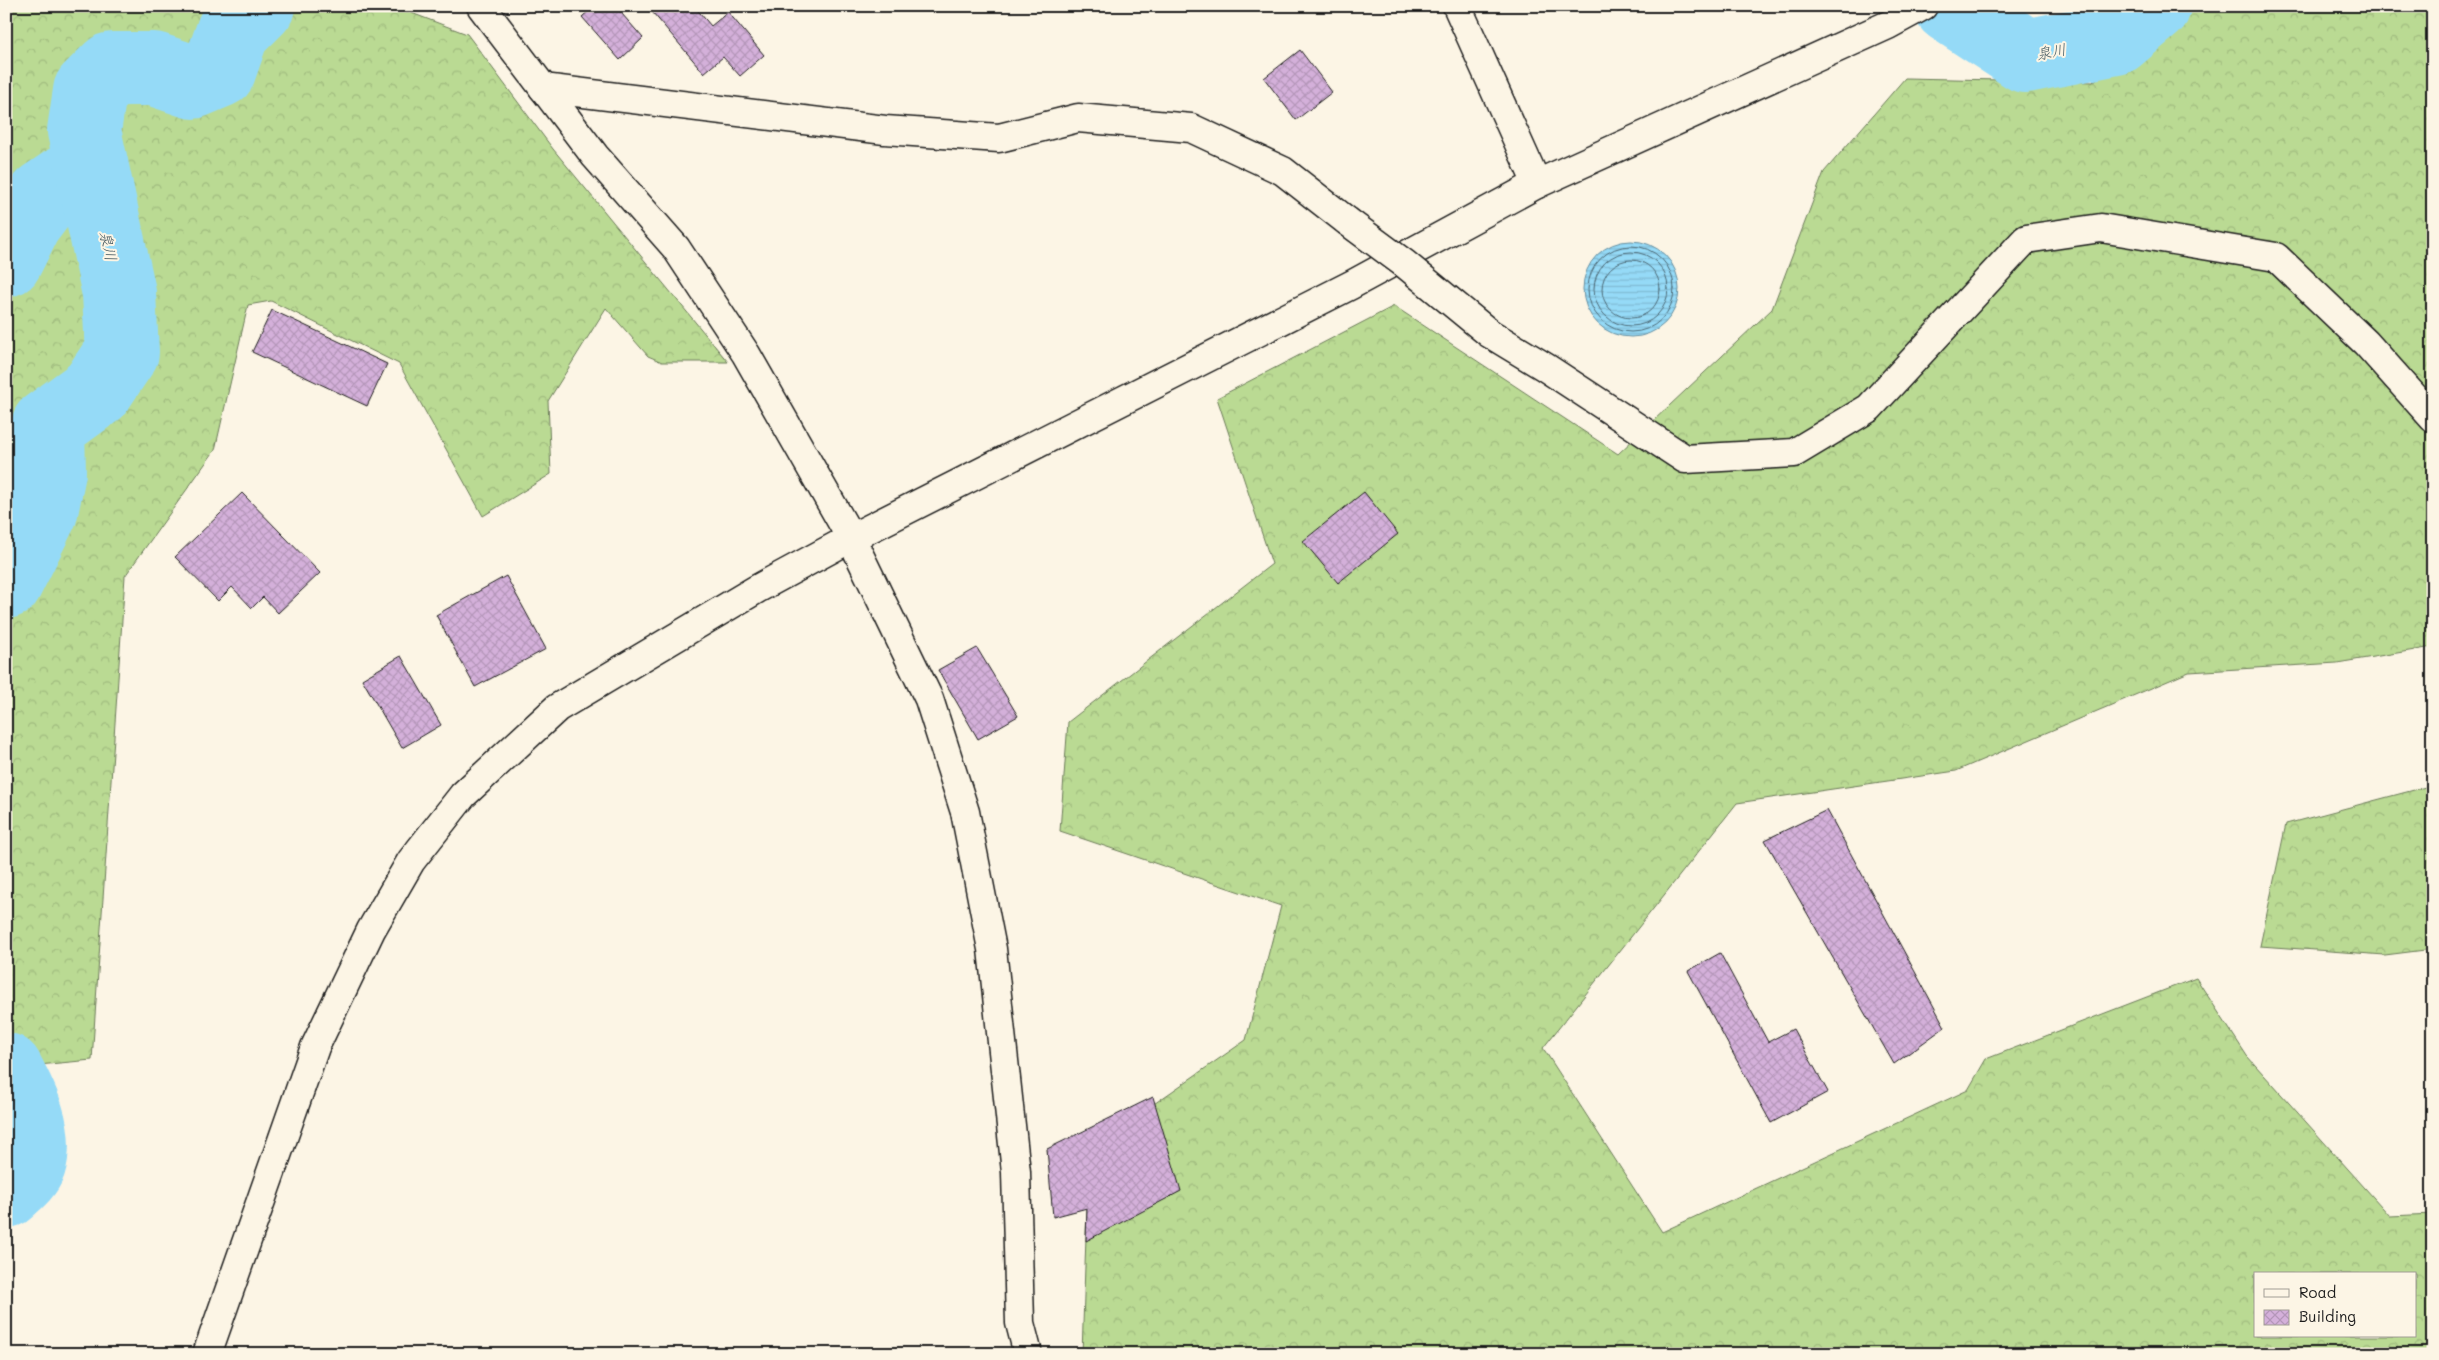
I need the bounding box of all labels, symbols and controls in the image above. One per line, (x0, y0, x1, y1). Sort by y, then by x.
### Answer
water label: 泉川 (2034, 38, 2068, 64)
water label: 泉川 (96, 229, 122, 263)
legend (2254, 1272, 2416, 1338)
text: Road (2299, 1282, 2336, 1302)
text: Building (2299, 1306, 2356, 1326)

